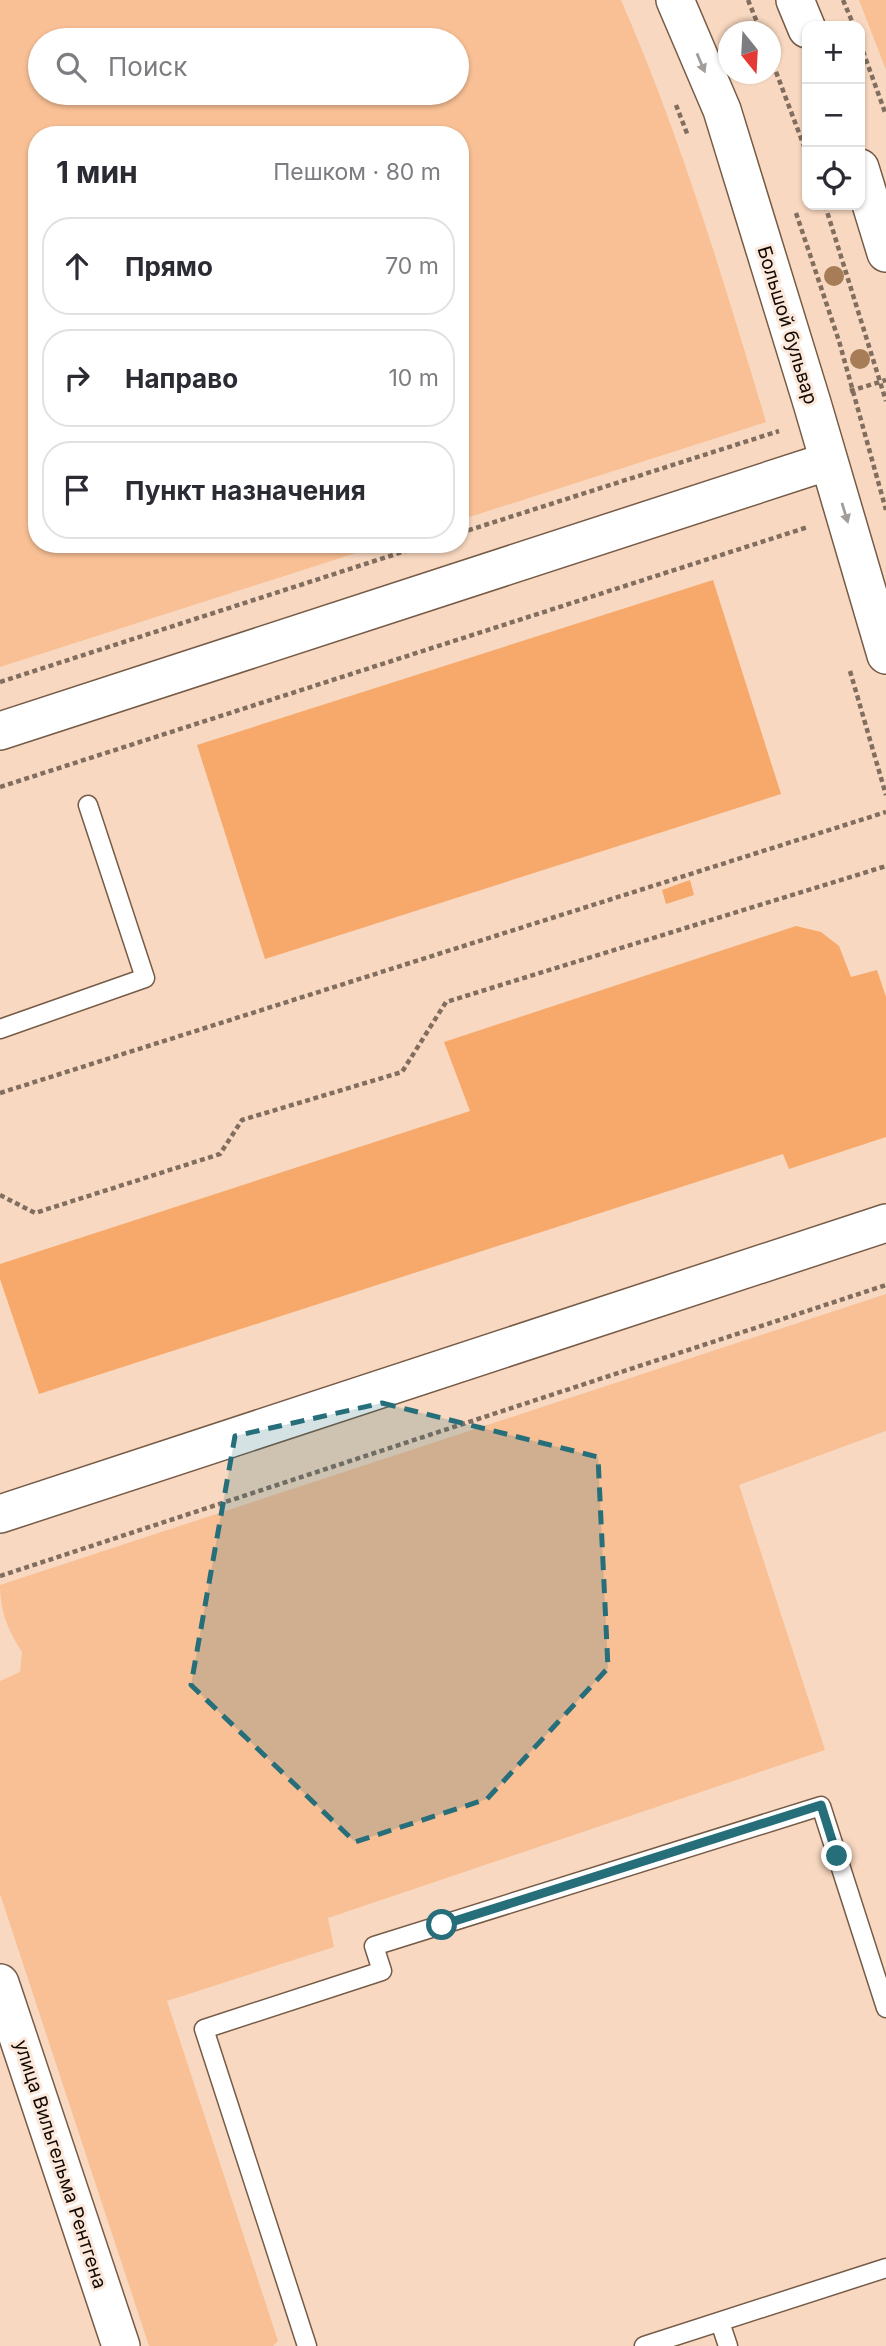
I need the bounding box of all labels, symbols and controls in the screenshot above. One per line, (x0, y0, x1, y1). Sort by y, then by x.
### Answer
north arrow (718, 21, 781, 84)
map controls (802, 21, 865, 210)
button: + (802, 21, 865, 84)
search box (28, 28, 469, 105)
icon: search (52, 48, 90, 86)
text: Поиск (108, 51, 187, 82)
one-way arrow (696, 52, 707, 73)
button: − (802, 84, 865, 147)
button: locate (802, 147, 865, 210)
text: 1 мин (56, 154, 138, 190)
text: Пешком · 80 m (273, 158, 441, 186)
street label: Большой бульвар (752, 243, 823, 407)
icon: ahead (58, 247, 96, 285)
text: Прямо (125, 251, 213, 282)
text: 70 m (385, 252, 439, 280)
icon: right (58, 359, 96, 397)
text: Направо (125, 363, 238, 394)
text: 10 m (389, 364, 439, 392)
icon: arrive (58, 471, 96, 509)
text: Пункт назначения (125, 475, 366, 506)
one-way arrow (840, 502, 851, 524)
route end (821, 1840, 852, 1871)
route start (426, 1909, 457, 1940)
street label: улица Вильгельма Рентгена (9, 2037, 112, 2291)

